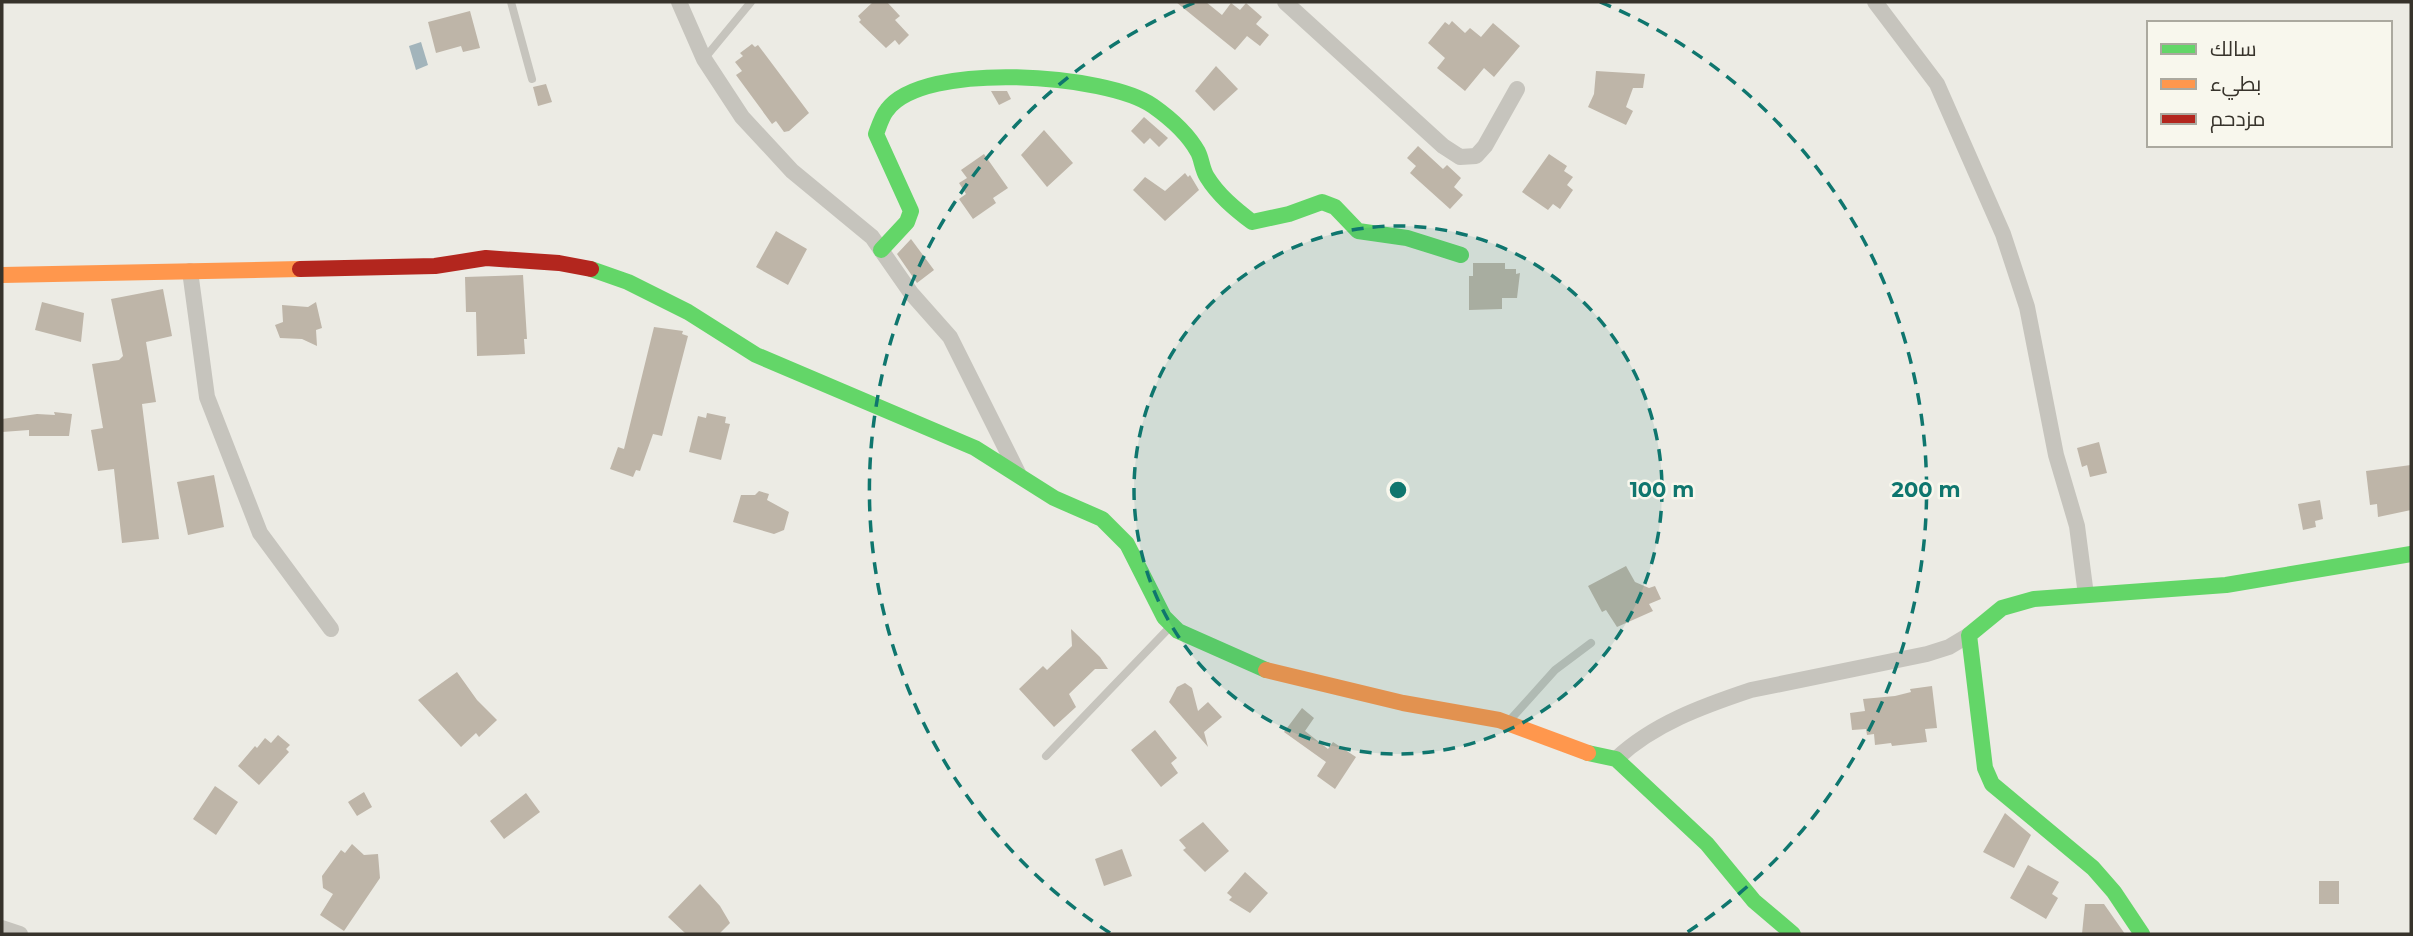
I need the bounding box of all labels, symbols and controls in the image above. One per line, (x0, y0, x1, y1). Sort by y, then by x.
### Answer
legend (2147, 21, 2392, 147)
text: سالك (2210, 36, 2257, 61)
text: بطيء (2210, 71, 2261, 100)
text: مزدحم (2210, 106, 2265, 133)
text: 100 m (1630, 477, 1694, 502)
text: 200 m (1892, 477, 1960, 502)
centre of rings (1386, 478, 1410, 502)

